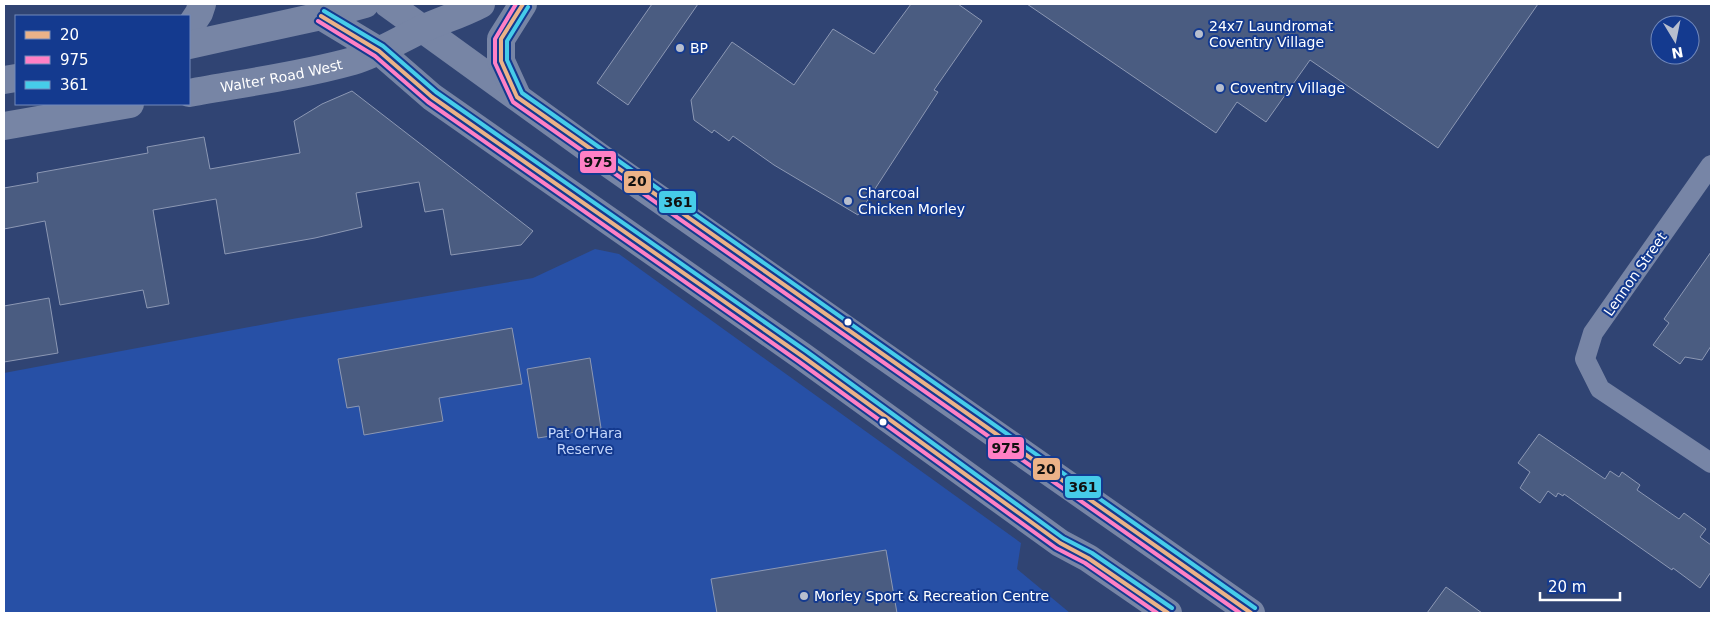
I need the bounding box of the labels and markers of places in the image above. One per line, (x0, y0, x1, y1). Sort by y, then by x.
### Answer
place label: 24x7 Laundromat Coventry Village (1209, 18, 1334, 50)
marker: 24x7 Laundromat Coventry Village (1193, 28, 1205, 40)
place label: BP (690, 40, 708, 56)
marker: BP (674, 42, 686, 54)
place label: Coventry Village (1230, 80, 1345, 96)
marker: Coventry Village (1214, 82, 1226, 94)
place label: Charcoal Chicken Morley (858, 185, 965, 217)
marker: Charcoal Chicken Morley (842, 195, 854, 207)
unlabelled marker (843, 317, 853, 327)
unlabelled marker (878, 417, 888, 427)
place label: Morley Sport & Recreation Centre (814, 588, 1049, 604)
marker: Morley Sport & Recreation Centre (798, 590, 810, 602)

